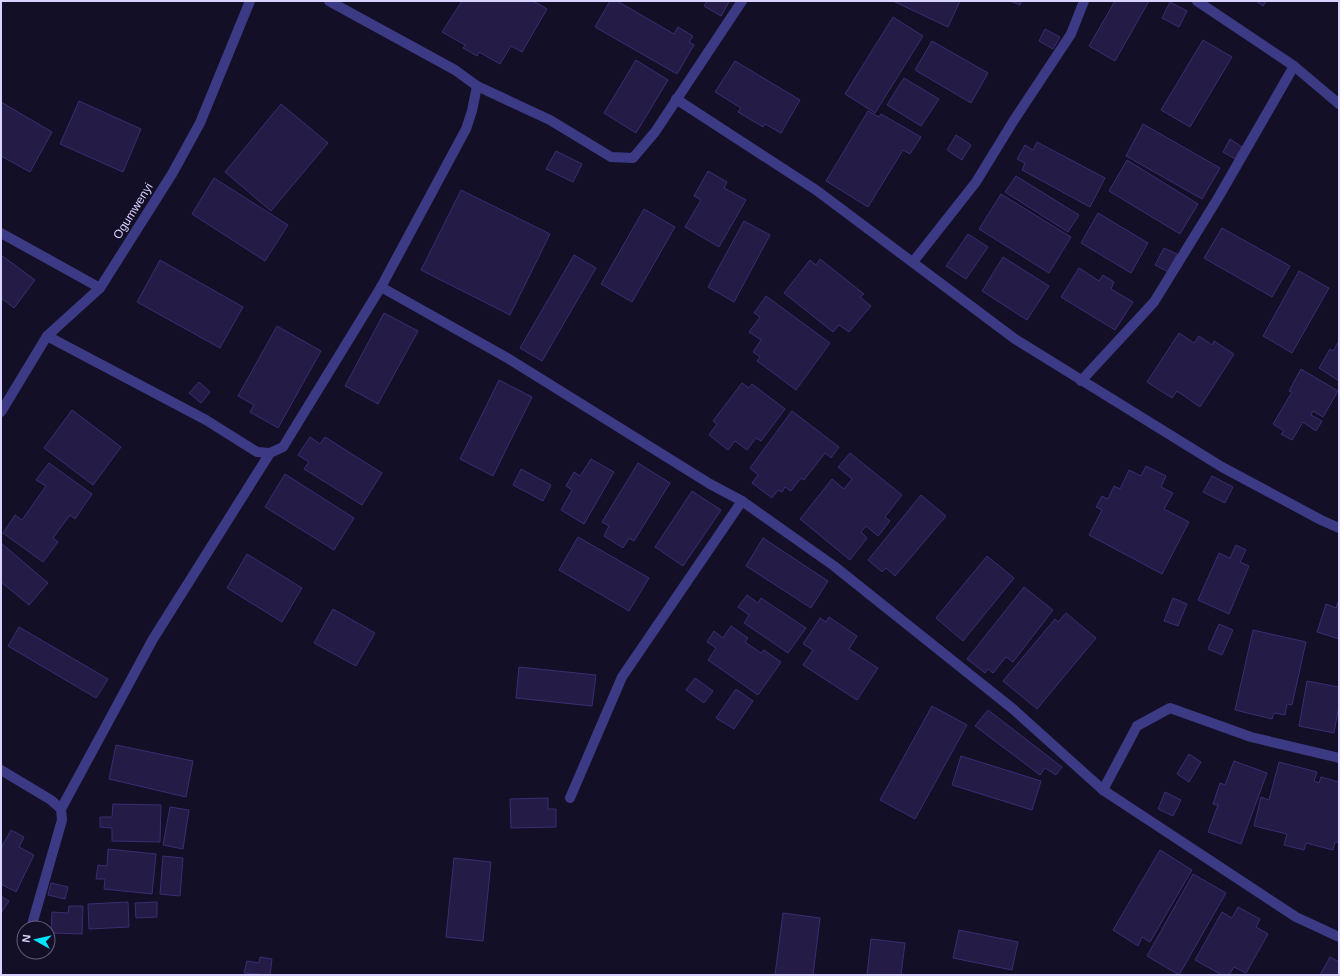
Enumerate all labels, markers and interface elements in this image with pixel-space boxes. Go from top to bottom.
street label: Ogumwenyi [110,180,156,242]
north arrow [16,920,56,960]
text: N [20,934,33,943]

